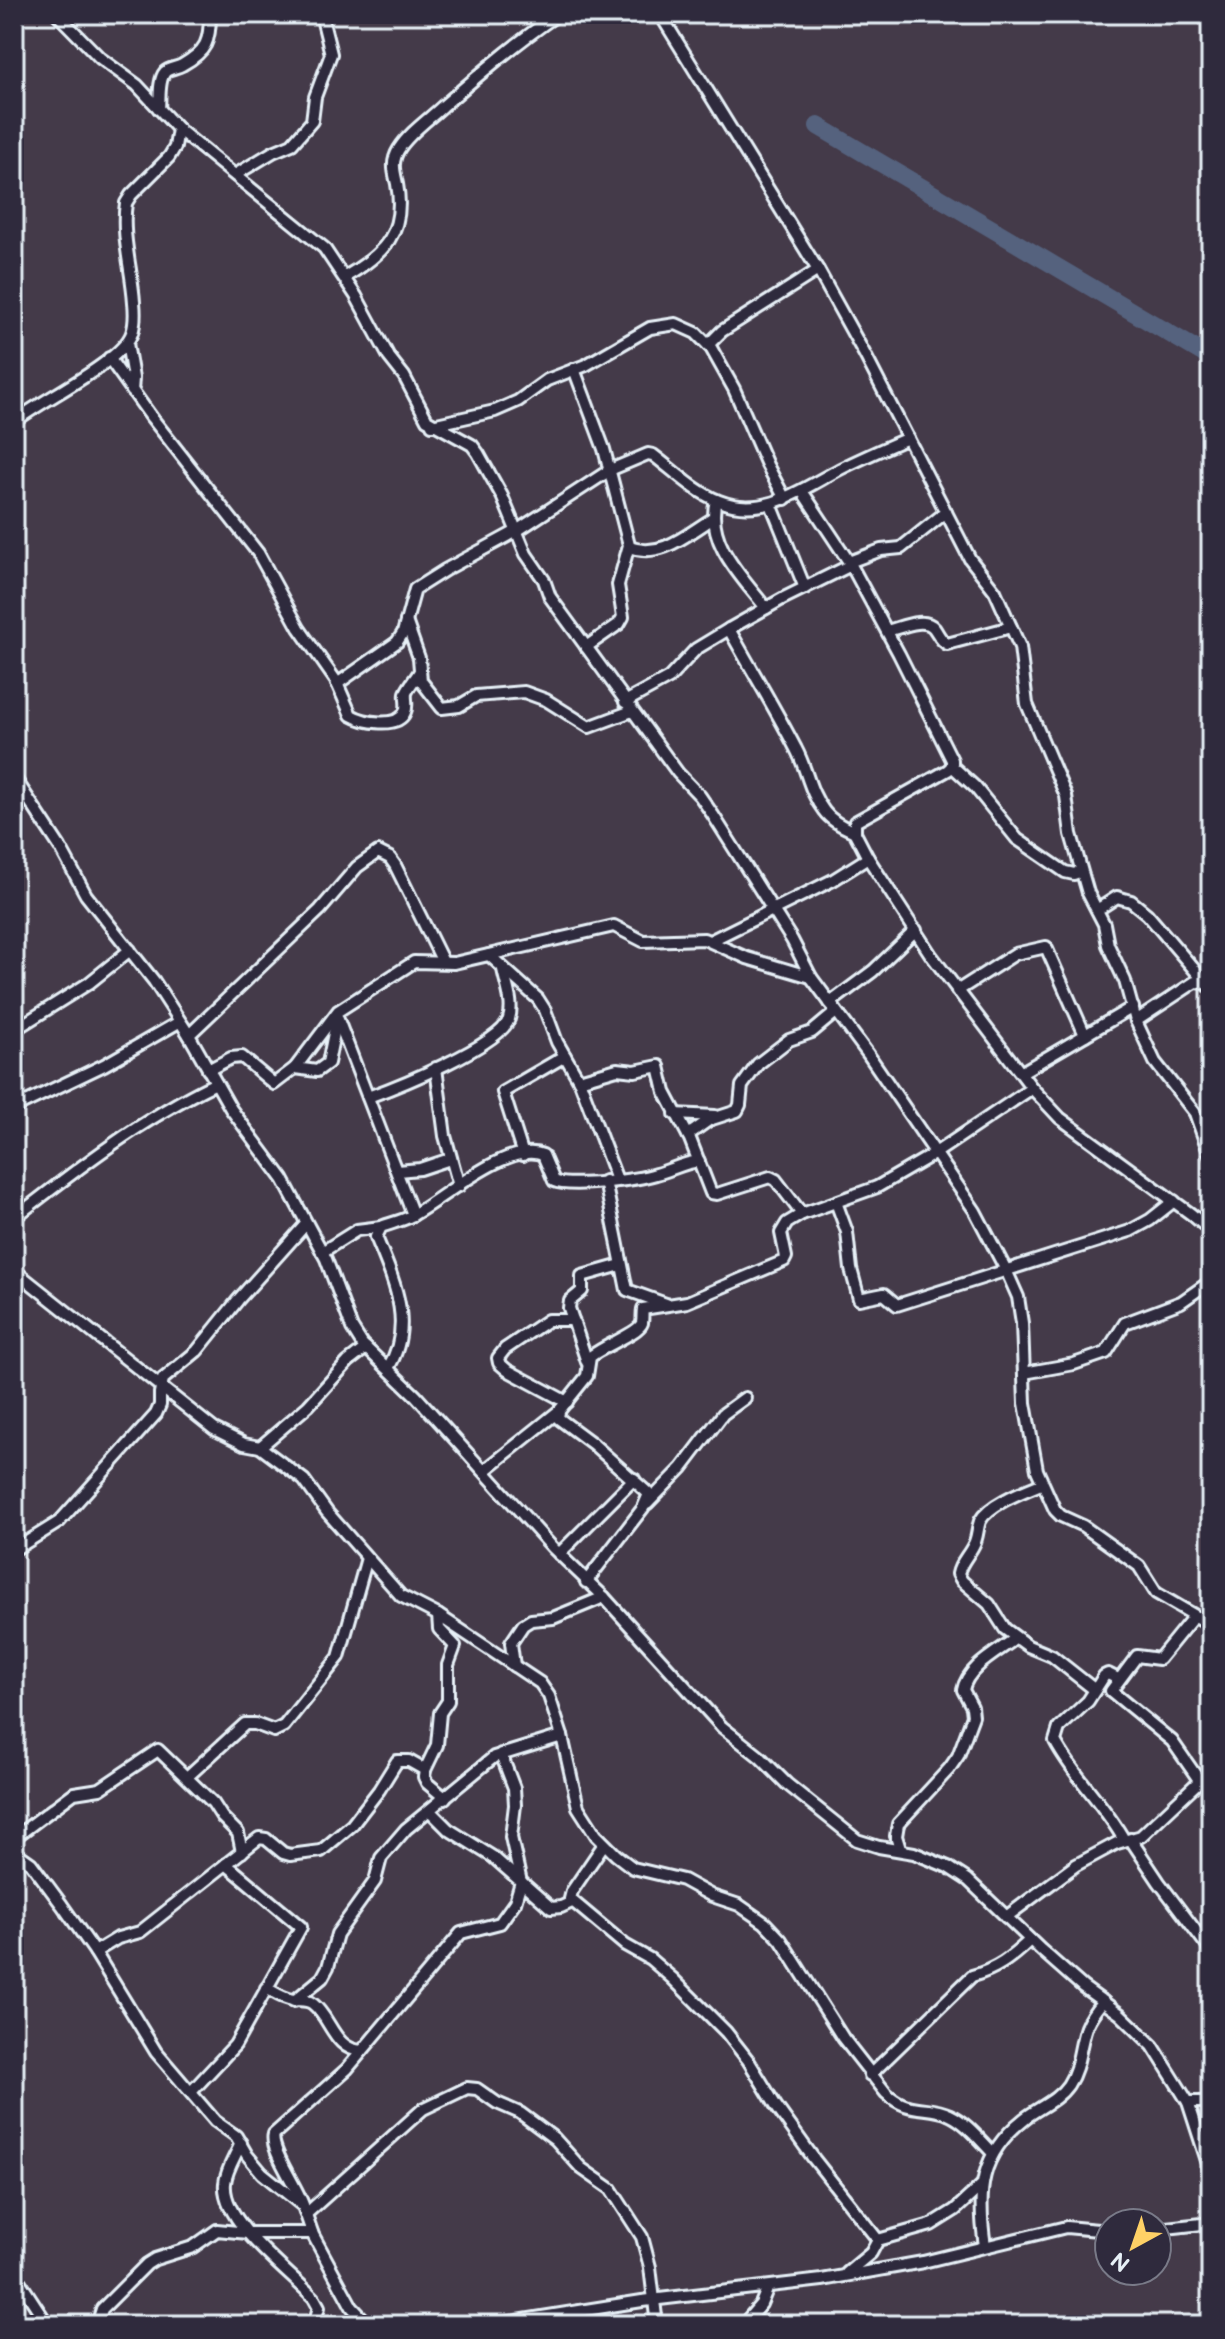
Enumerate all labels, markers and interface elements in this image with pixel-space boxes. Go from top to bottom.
north arrow [1093,2207,1173,2287]
text: N [1106,2246,1136,2277]

